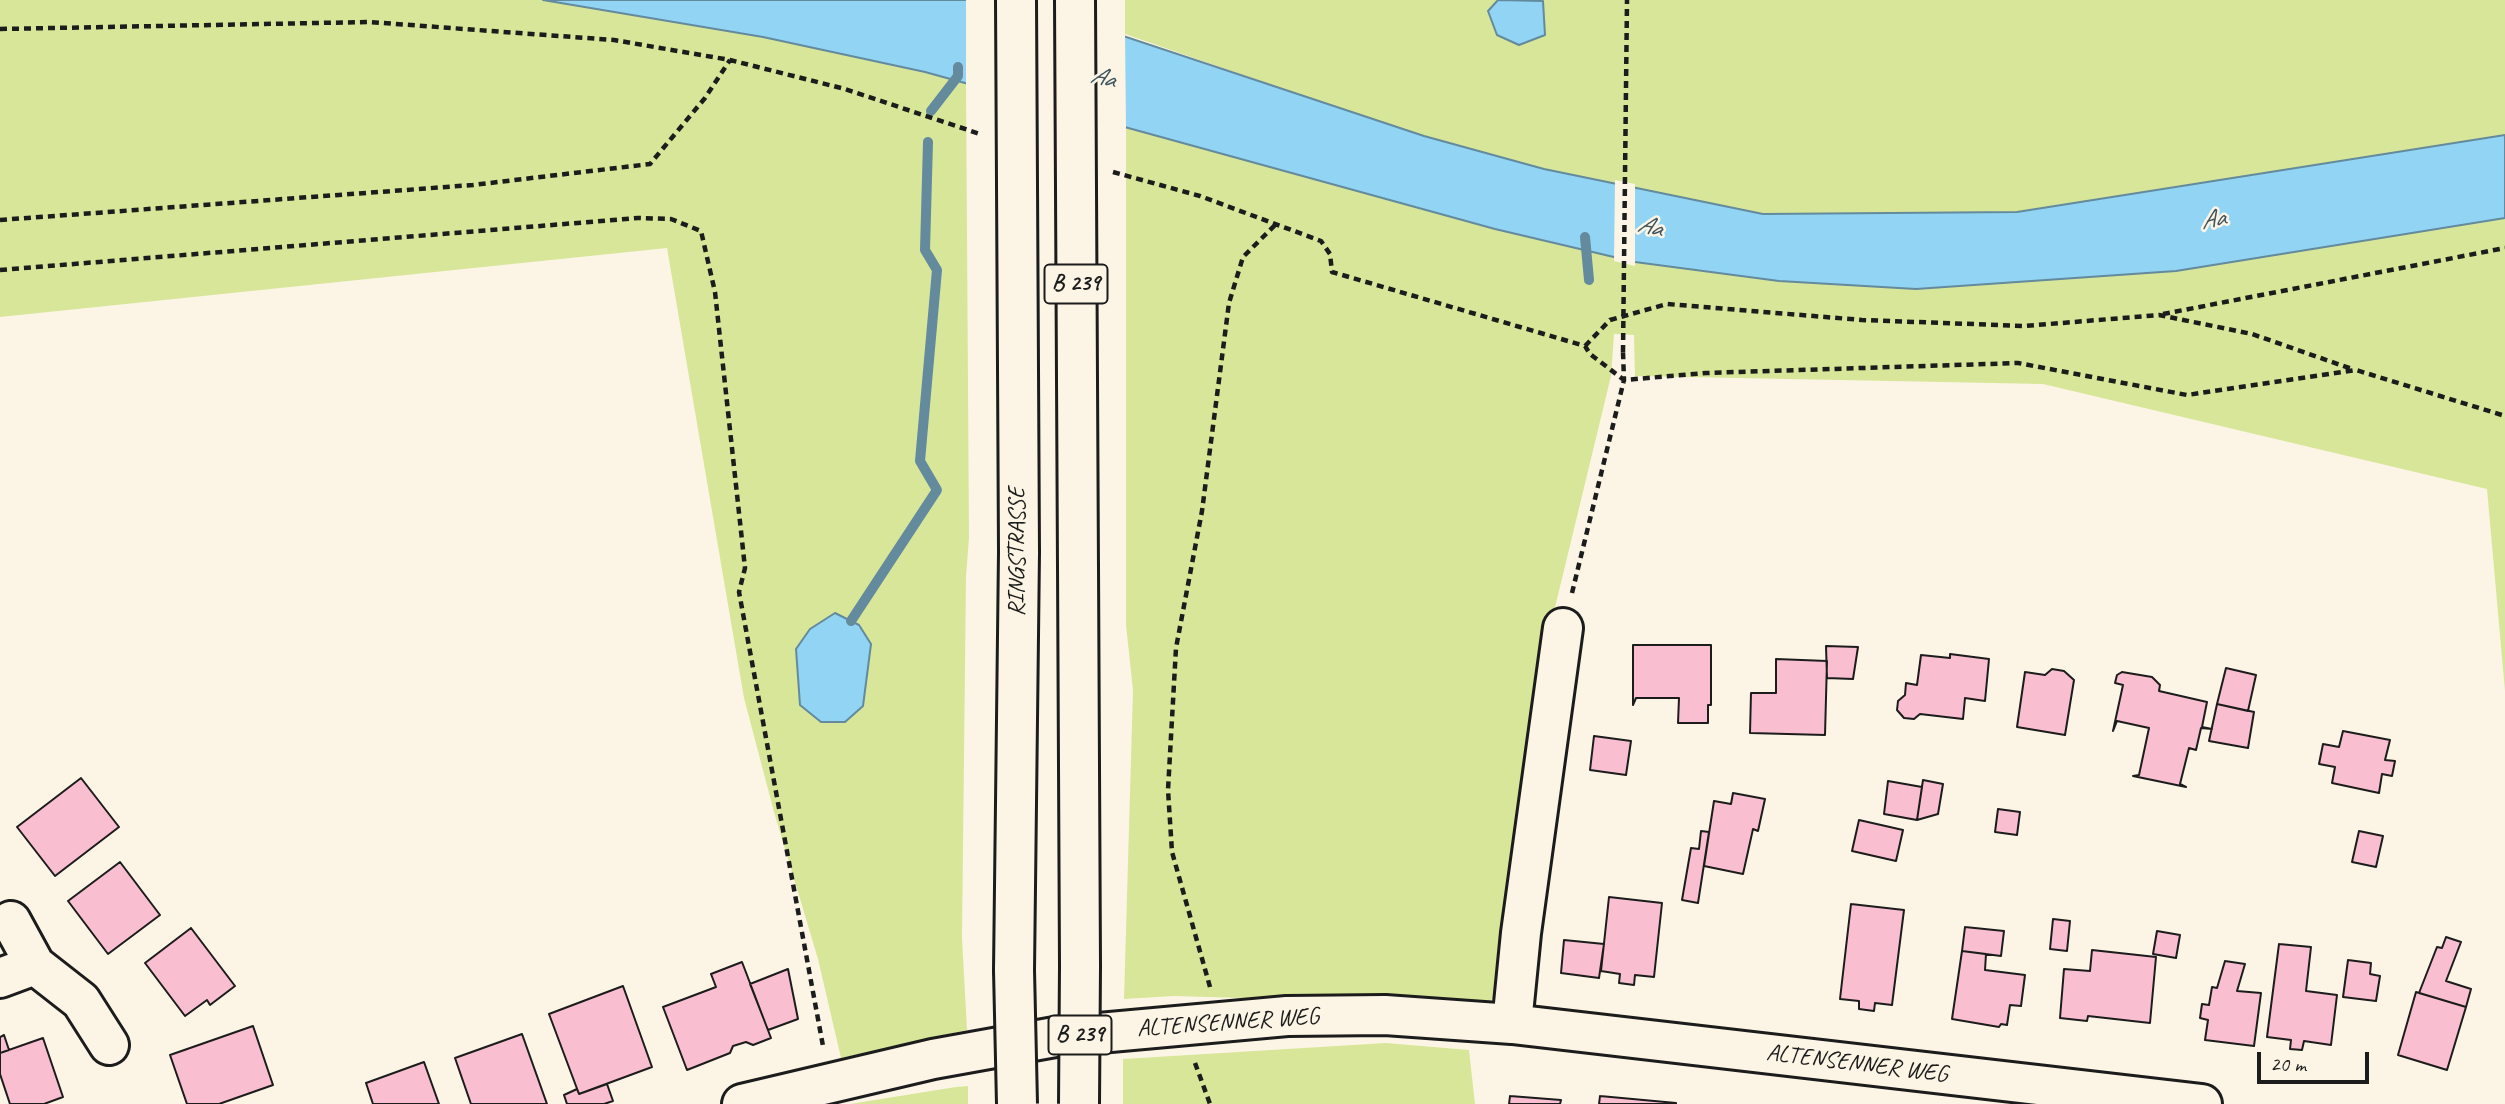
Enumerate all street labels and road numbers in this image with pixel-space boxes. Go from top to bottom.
road number: B 239 [1044,264,1108,304]
street label: RINGSTRASSE [1004,487,1032,617]
street label: ALTENSENNER WEG [1136,1002,1320,1044]
road number: B 239 [1048,1016,1112,1054]
street label: ALTENSENNER WEG [1765,1039,1949,1089]

